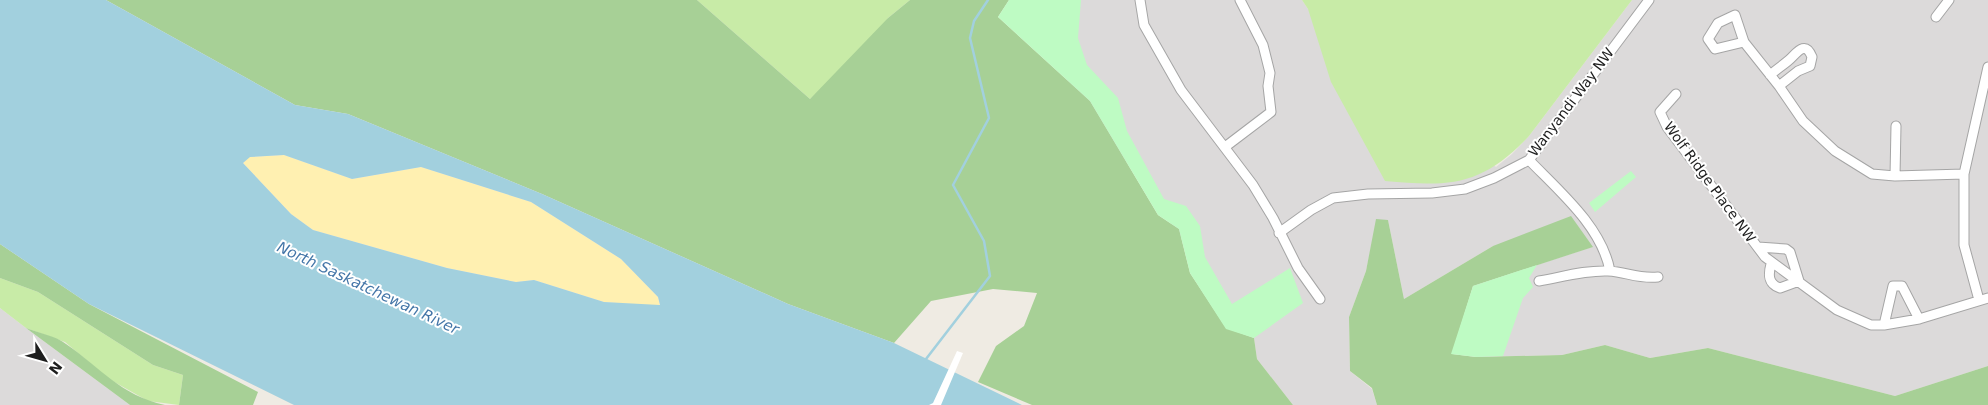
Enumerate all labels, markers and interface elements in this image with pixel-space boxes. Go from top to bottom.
street label: Wanyandi Way NW [1525,44,1617,160]
street label: Wolf Ridge Place NW [1661,119,1759,246]
water label: North Saskatchewan River [274,238,463,338]
north arrow [20,335,70,385]
text: N [45,358,65,377]

